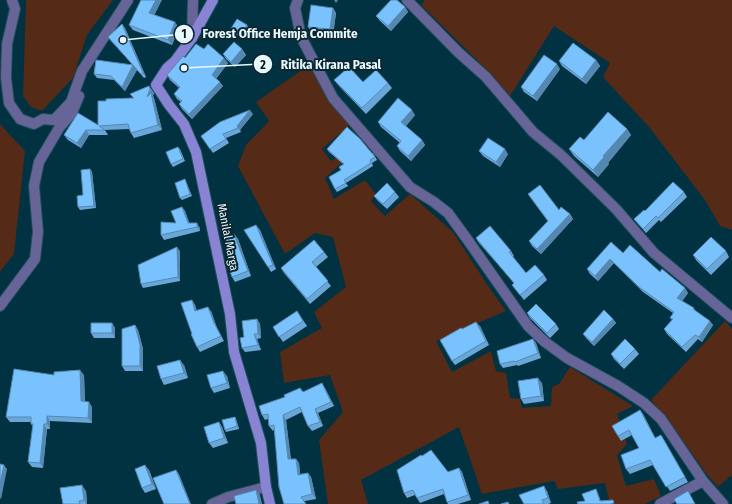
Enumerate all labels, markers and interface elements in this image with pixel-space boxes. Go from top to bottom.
callout: Forest Office Hemja Commite [174,21,365,46]
text: Forest Office Hemja Commite [203,26,358,41]
text: 1 [181,27,187,41]
callout: Ritika Kirana Pasal [253,52,389,77]
text: Ritika Kirana Pasal [281,57,382,72]
text: 2 [259,58,266,72]
street label: Manilal Marga [215,202,241,272]

